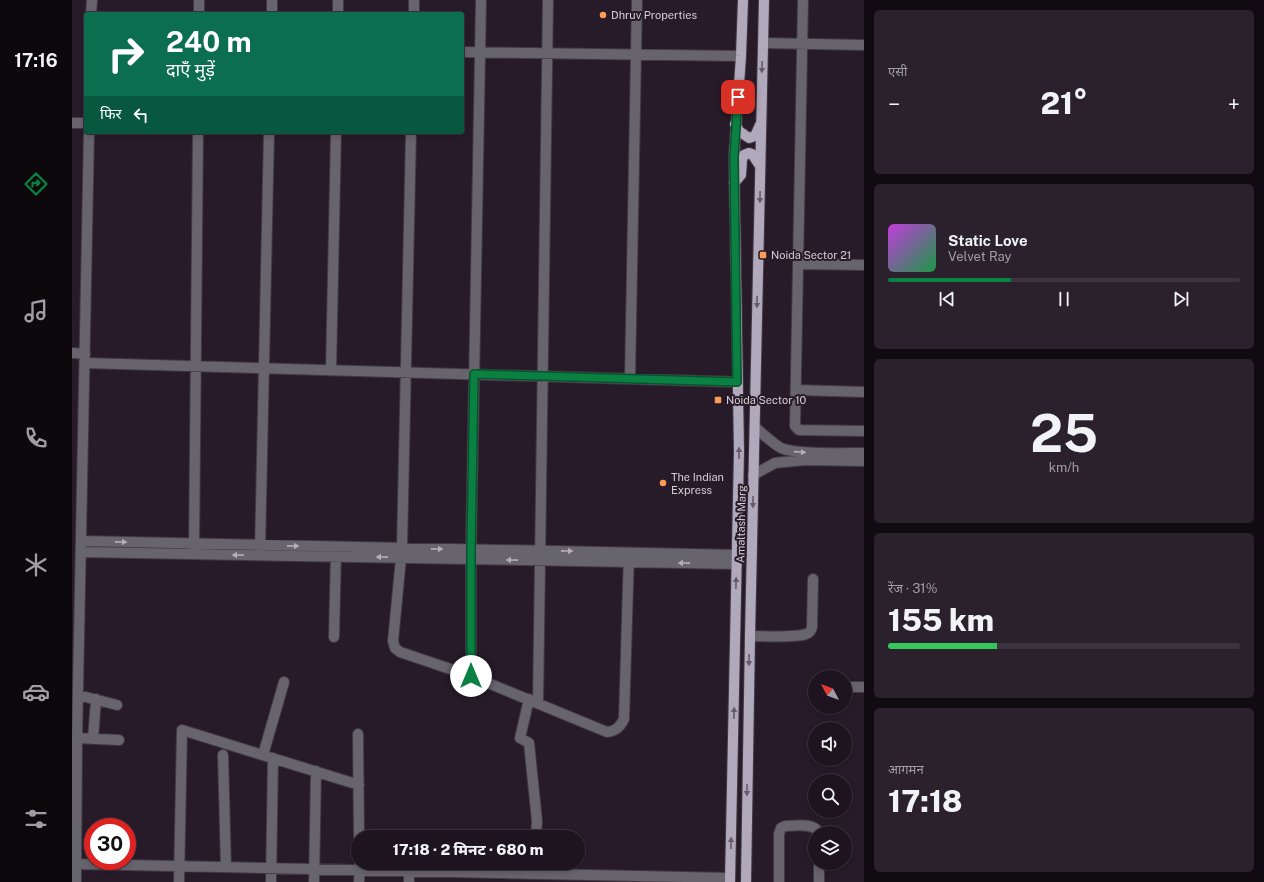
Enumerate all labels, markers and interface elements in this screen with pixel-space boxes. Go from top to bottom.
place label: Dhruv Properties [611,9,697,21]
marker: Dhruv Properties [598,10,608,20]
text: 240 m [166,25,252,58]
icon: right [100,28,152,80]
text: 17:16 [14,50,58,71]
text: दाएँ मुड़ें [166,59,215,80]
one-way arrow [759,61,765,74]
text: एसी [888,64,907,79]
pin [721,80,755,114]
text: 21° [1040,85,1088,121]
icon: arrive [727,86,749,108]
text: − [888,91,900,117]
text: + [1228,91,1240,117]
icon: left [130,104,152,126]
text: फिर [100,105,122,122]
icon: directions [22,170,50,198]
one-way arrow [756,191,763,203]
text: Static Love [948,232,1028,249]
place label: Noida Sector 21 [771,249,851,261]
text: Velvet Ray [948,249,1012,264]
marker: Noida Sector 21 [758,250,768,260]
icon: previous [936,288,958,310]
icon: pause [1053,288,1075,310]
icon: next [1170,288,1192,310]
one-way arrow [754,296,760,309]
icon: music [22,297,50,325]
place label: Noida Sector 10 [726,394,807,406]
marker: Noida Sector 10 [713,395,723,405]
text: 25 [1030,403,1098,464]
icon: phone [22,424,50,452]
one-way arrow [736,446,742,459]
one-way arrow [794,448,806,455]
text: km/h [1049,460,1079,475]
place label: The Indian Express [671,471,724,496]
marker: The Indian Express [658,478,668,488]
street label: Amaltash Marg [734,485,748,563]
one-way arrow [750,496,756,509]
one-way arrow [115,539,128,545]
one-way arrow [287,542,299,549]
one-way arrow [431,545,443,552]
one-way arrow [561,548,573,555]
icon: climate [22,551,50,579]
one-way arrow [231,552,244,558]
one-way arrow [376,554,388,561]
one-way arrow [505,557,518,563]
one-way arrow [677,560,690,566]
one-way arrow [733,577,740,589]
text: रेंज · 31% [888,581,937,596]
text: 155 km [888,602,994,638]
one-way arrow [746,654,752,667]
position arrow [450,655,492,697]
north arrow [808,670,852,714]
map controls [808,670,852,870]
icon: car [22,678,50,706]
one-way arrow [730,707,737,719]
button: sound [808,722,852,766]
text: आगमन [888,762,924,777]
button: search [808,774,852,818]
text: 17:18 [888,783,963,819]
one-way arrow [744,784,750,797]
icon: filters [22,805,50,833]
speed limit sign: 30 [84,818,136,870]
button: layers [808,826,852,870]
one-way arrow [728,836,734,849]
text: 17:18 · 2 मिनट · 680 m [393,841,544,858]

